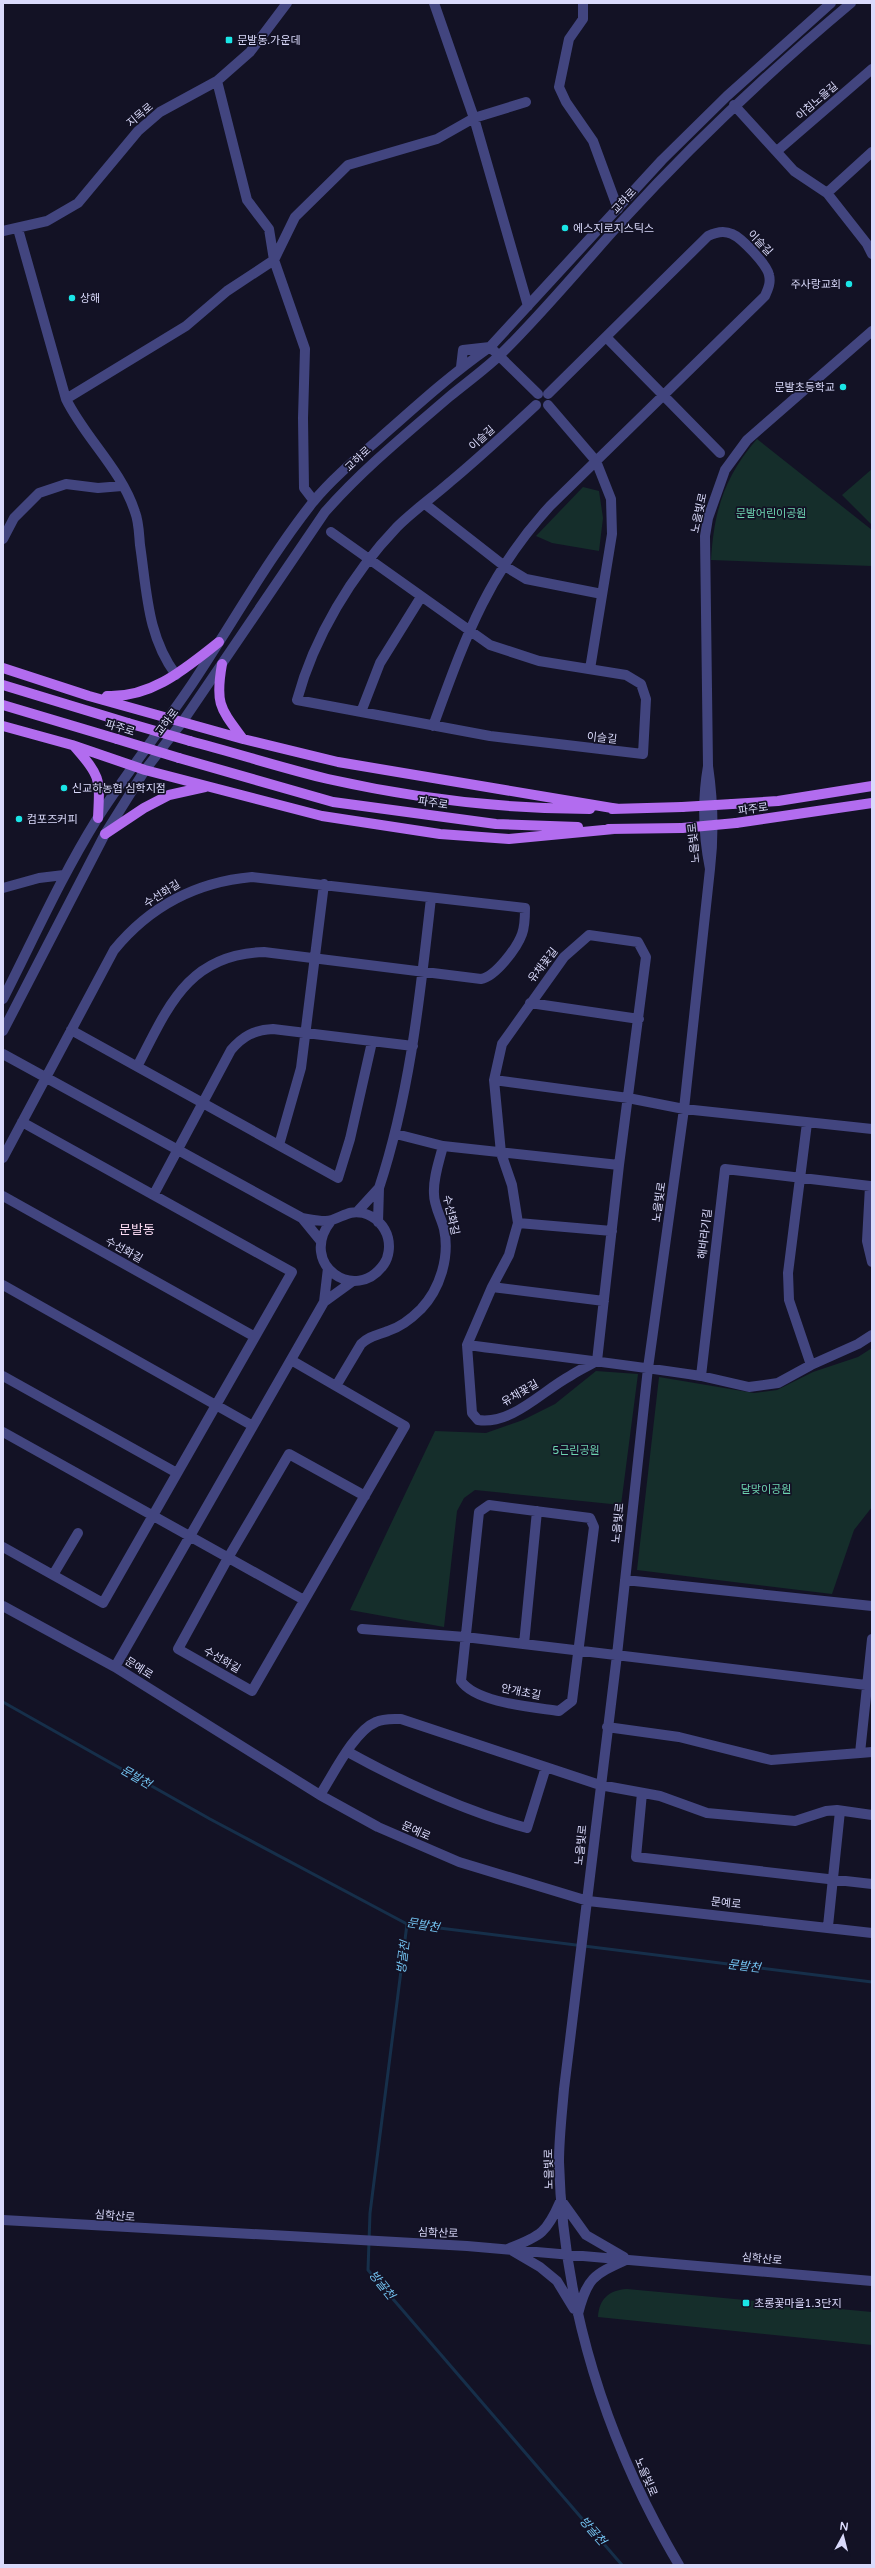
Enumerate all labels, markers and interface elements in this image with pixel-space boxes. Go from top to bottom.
place label: 문발동.가운데 [237,34,301,47]
marker: 문발동.가운데 [224,35,234,45]
street label: 아침노을길 [794,79,840,123]
street label: 지목로 [124,100,156,130]
street label: 교하로 [609,185,639,217]
place label: 에스지로지스틱스 [573,222,654,235]
marker: 에스지로지스틱스 [560,223,570,233]
street label: 이슬길 [745,228,775,258]
place label: 주사랑교회 [790,278,841,291]
marker: 주사랑교회 [844,279,854,289]
place label: 상해 [80,292,100,305]
marker: 상해 [67,293,77,303]
place label: 문발초등학교 [774,381,835,394]
marker: 문발초등학교 [838,382,848,392]
street label: 이슬길 [466,423,498,453]
street label: 교하로 [342,444,374,474]
street label: 노을빛로 [688,492,710,534]
park label: 문발어린이공원 [736,507,806,520]
street label: 교하로 [153,706,181,738]
street label: 파주로 [104,717,136,739]
street label: 이슬길 [586,730,618,746]
place label: 신교하농협 심학지점 [72,782,166,795]
marker: 신교하농협 심학지점 [59,783,69,793]
street label: 파주로 [417,794,449,812]
street label: 파주로 [737,800,769,818]
place label: 컴포즈커피 [27,813,78,826]
marker: 컴포즈커피 [14,814,24,824]
street label: 노을빛로 [685,822,703,864]
street label: 수선화길 [141,878,183,910]
street label: 유채꽃길 [525,945,561,985]
street label: 노을빛로 [650,1181,668,1223]
street label: 수선화길 [440,1194,462,1236]
street label: 해바라기길 [695,1208,715,1260]
district label: 문발동 [119,1222,155,1238]
street label: 수선화길 [103,1235,145,1265]
street label: 유채꽃길 [499,1377,541,1409]
park label: 5근린공원 [552,1444,600,1457]
park label: 달맞이공원 [741,1483,791,1496]
street label: 노을빛로 [609,1502,627,1544]
street label: 수선화길 [201,1644,243,1676]
street label: 문예로 [123,1654,155,1682]
street label: 안개초길 [500,1682,542,1702]
water label: 문발천 [118,1763,156,1792]
street label: 문예로 [399,1819,433,1843]
street label: 노을빛로 [572,1824,590,1866]
street label: 문예로 [710,1895,742,1911]
water label: 문발천 [405,1915,442,1935]
water label: 방골천 [394,1938,412,1974]
water label: 문발천 [727,1957,763,1975]
street label: 노을빛로 [542,2149,556,2189]
street label: 심학산로 [94,2208,136,2224]
street label: 심학산로 [418,2226,458,2240]
street label: 심학산로 [741,2251,783,2267]
water label: 방골천 [366,2268,399,2304]
place label: 초롱꽃마을1.3단지 [754,2297,842,2310]
marker: 초롱꽃마을1.3단지 [741,2298,751,2308]
street label: 노을빛로 [632,2456,660,2498]
water label: 방골천 [577,2514,610,2550]
north arrow [823,2516,863,2556]
text: N [839,2520,849,2534]

